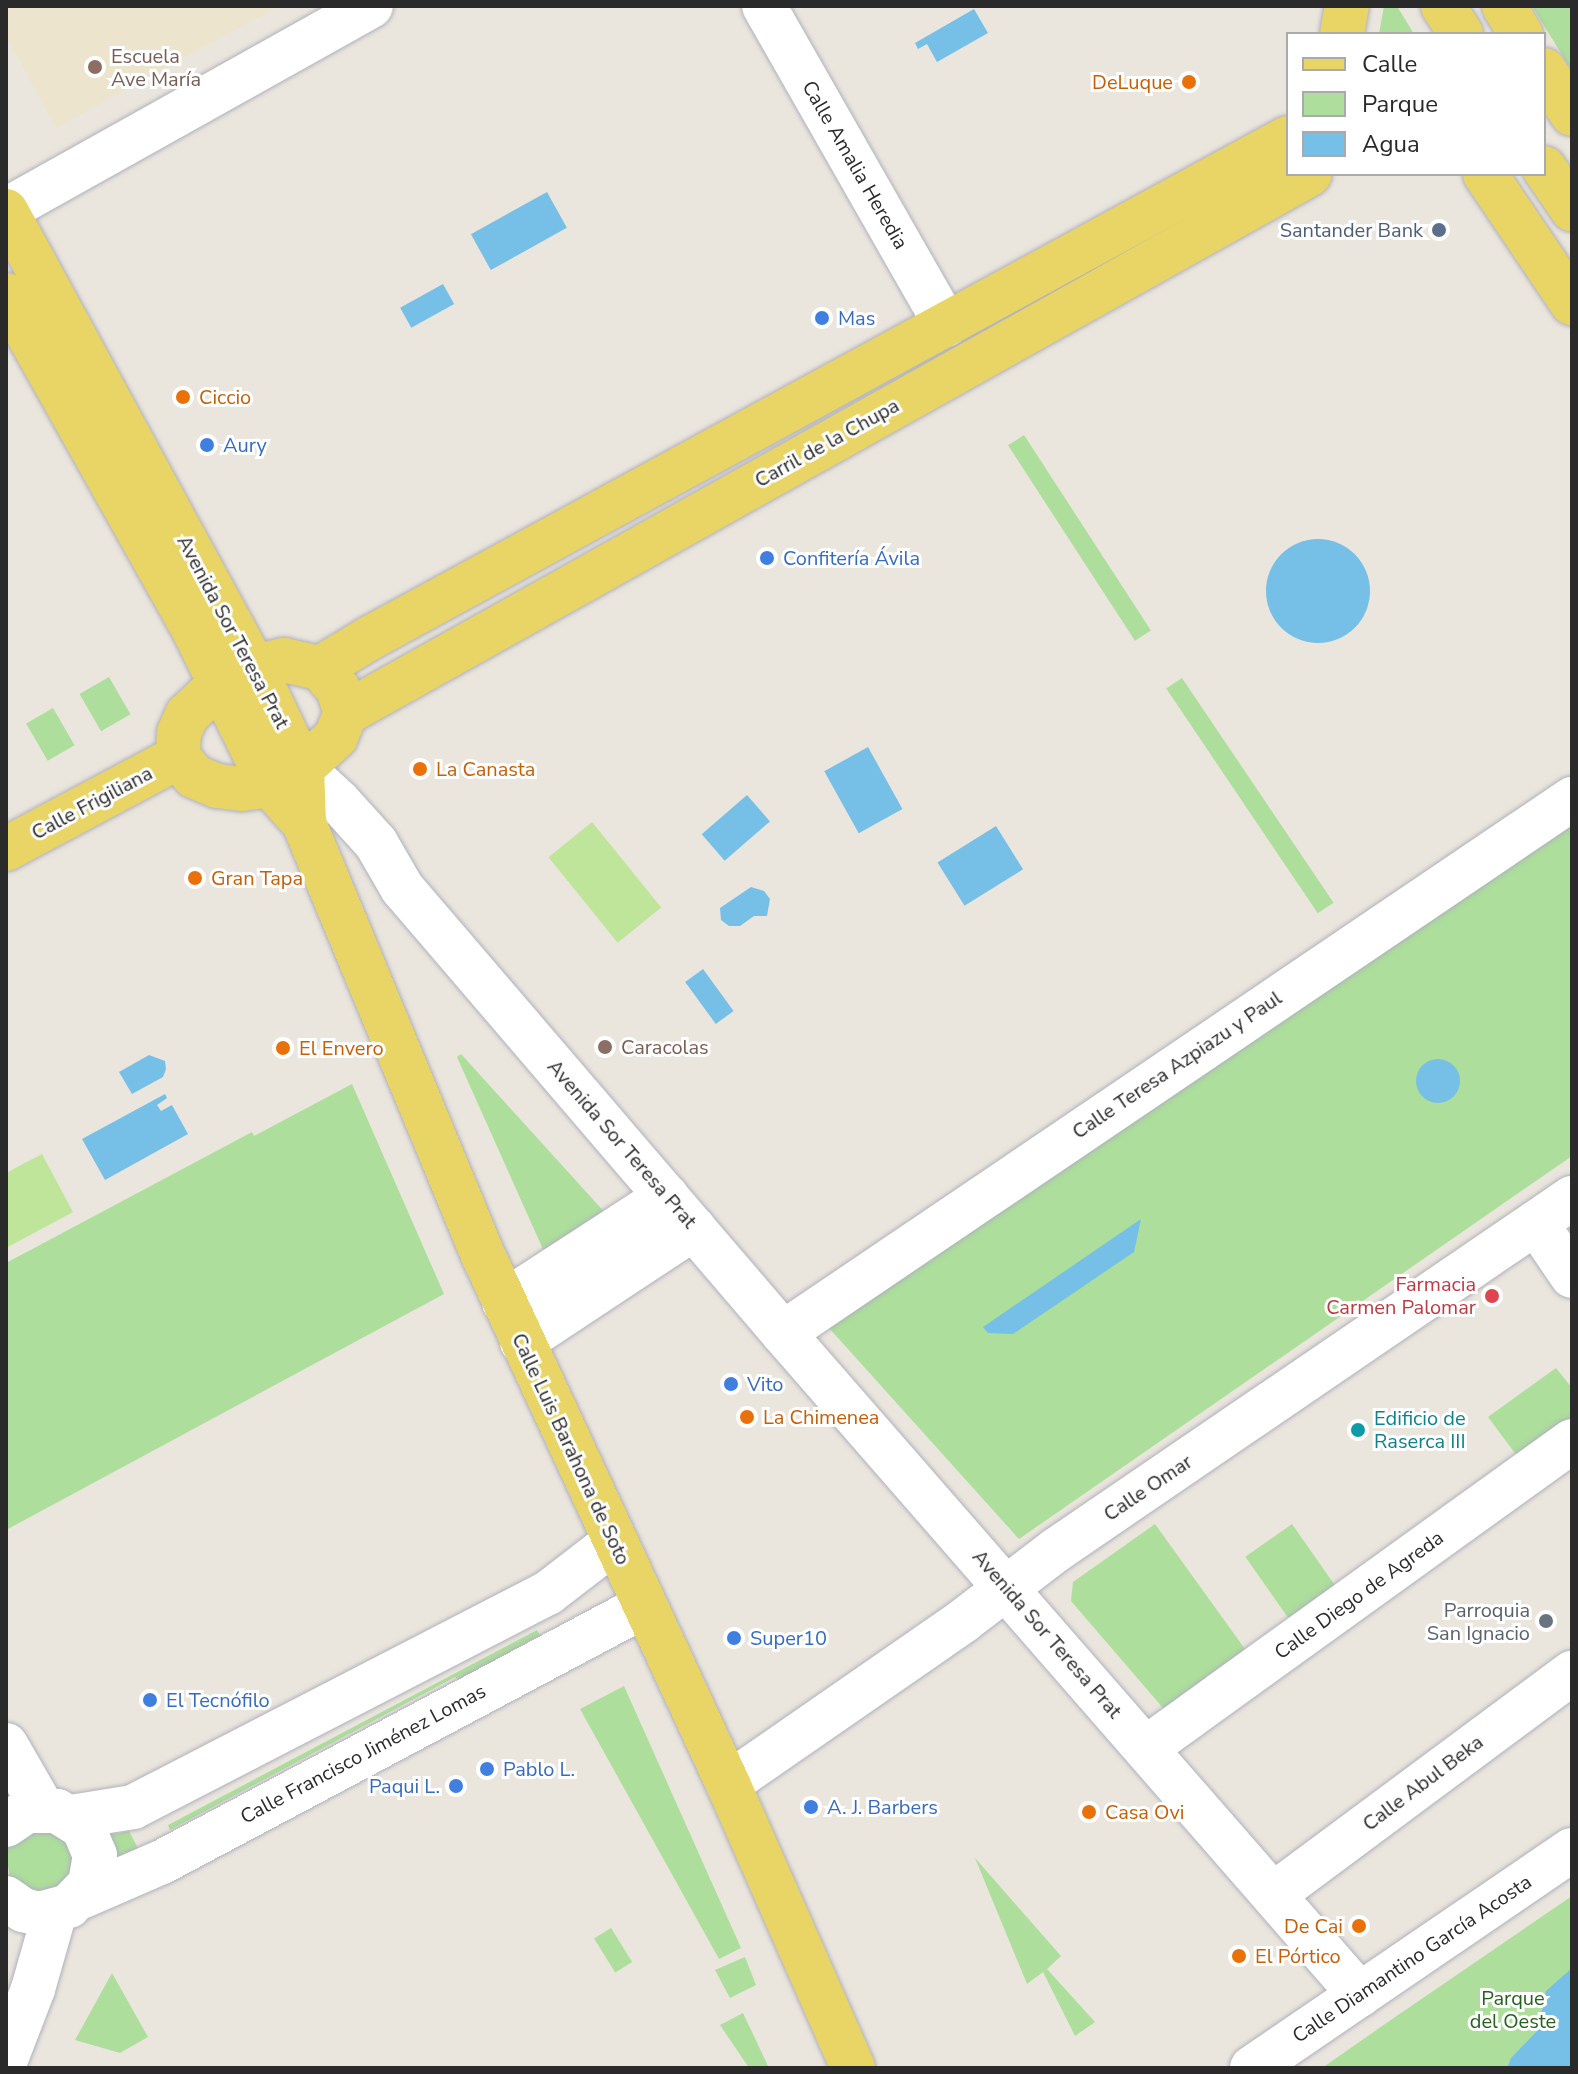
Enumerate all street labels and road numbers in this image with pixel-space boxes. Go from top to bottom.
street label: Calle Amalia Heredia [797,77,913,253]
street label: Carril de la Chupa [751,393,903,493]
street label: Avenida Sor Teresa Prat [172,531,294,733]
street label: Calle Frigiliana [28,761,156,845]
street label: Calle Teresa Azpiazu y Paul [1068,986,1286,1144]
street label: Avenida Sor Teresa Prat [542,1055,702,1233]
street label: Calle Luis Barahona de Soto [507,1329,635,1569]
street label: Calle Omar [1099,1450,1197,1526]
street label: Calle Diego de Agreda [1270,1526,1448,1664]
street label: Avenida Sor Teresa Prat [967,1545,1127,1723]
street label: Calle Francisco Jiménez Lomas [236,1679,490,1829]
street label: Calle Abul Beka [1358,1730,1488,1836]
street label: Calle Diamantino García Acosta [1288,1870,1536,2048]

